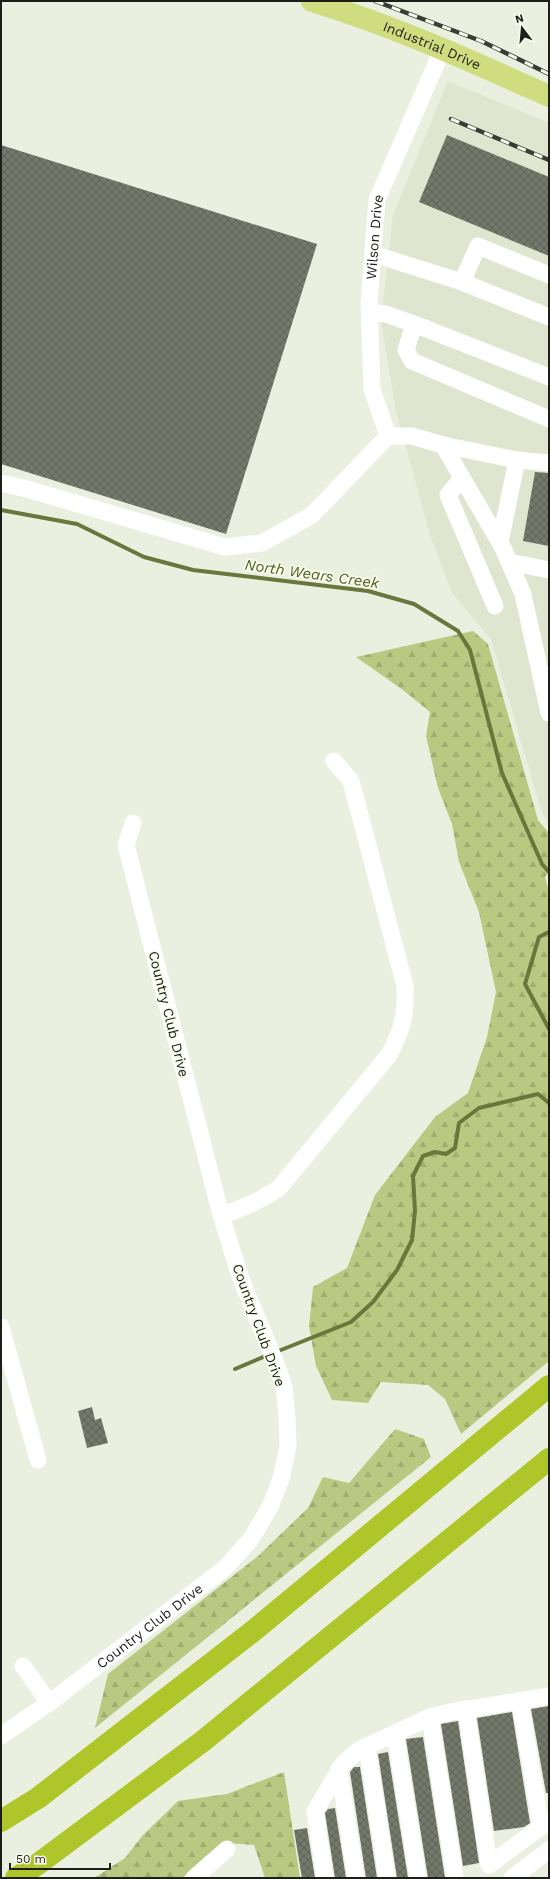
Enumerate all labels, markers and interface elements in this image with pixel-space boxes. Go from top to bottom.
north arrow [502,8,542,48]
text: N [514,11,525,26]
street label: Industrial Drive [381,18,483,73]
street label: Wilson Drive [363,192,387,280]
water label: North Wears Creek [244,556,381,592]
street label: Country Club Drive [146,949,192,1079]
street label: Country Club Drive [229,1261,289,1389]
street label: Country Club Drive [93,1580,206,1672]
scale bar [10,1845,110,1871]
text: 50 m [16,1852,46,1866]

